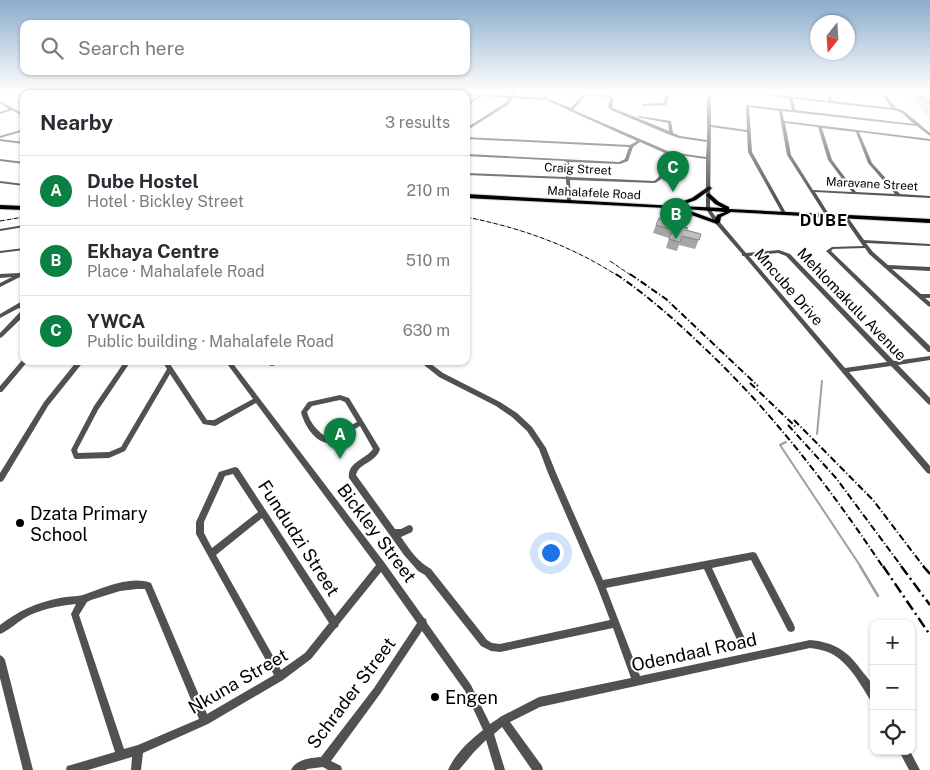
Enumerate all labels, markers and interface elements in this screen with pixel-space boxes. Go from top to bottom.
north arrow [810,15,855,60]
search box [20,20,470,75]
icon: search [38,34,66,62]
text: Search here [78,37,185,59]
text: Nearby [40,110,113,135]
text: 3 results [385,113,450,132]
pin: C [657,151,689,192]
street label: Craig Street [544,160,613,178]
text: Dube Hostel [87,170,199,192]
street label: Maravane Street [826,175,919,193]
text: A [50,181,62,200]
text: 210 m [406,181,450,200]
street label: Mahalafele Road [547,184,641,202]
text: Hotel · Bickley Street [87,192,244,211]
pin: B [660,198,692,239]
district label: DUBE [800,211,848,230]
text: Ekhaya Centre [87,240,219,262]
street label: Mehlomakulu Avenue [794,244,910,364]
street label: Mncube Drive [751,245,827,329]
text: B [51,251,61,270]
text: 510 m [406,251,450,270]
text: Place · Mahalafele Road [87,262,265,281]
text: YWCA [87,310,145,332]
text: C [50,321,62,340]
text: 630 m [403,321,450,340]
text: Public building · Mahalafele Road [87,332,334,351]
pin: A [324,418,356,459]
street label: Fundudzi Street [254,476,344,600]
street label: Bickley Street [333,480,421,586]
place label: Dzata Primary School [30,503,148,545]
marker: Dzata Primary School [14,517,26,529]
your location [538,540,564,566]
map controls [870,620,915,755]
button: + [870,620,915,665]
street label: Odendaal Road [629,628,759,676]
street label: Schrader Street [302,633,400,753]
street label: Nkuna Street [185,644,291,718]
button: − [870,665,915,710]
place label: Engen [445,687,498,708]
marker: Engen [429,691,441,703]
button: locate [870,710,915,755]

